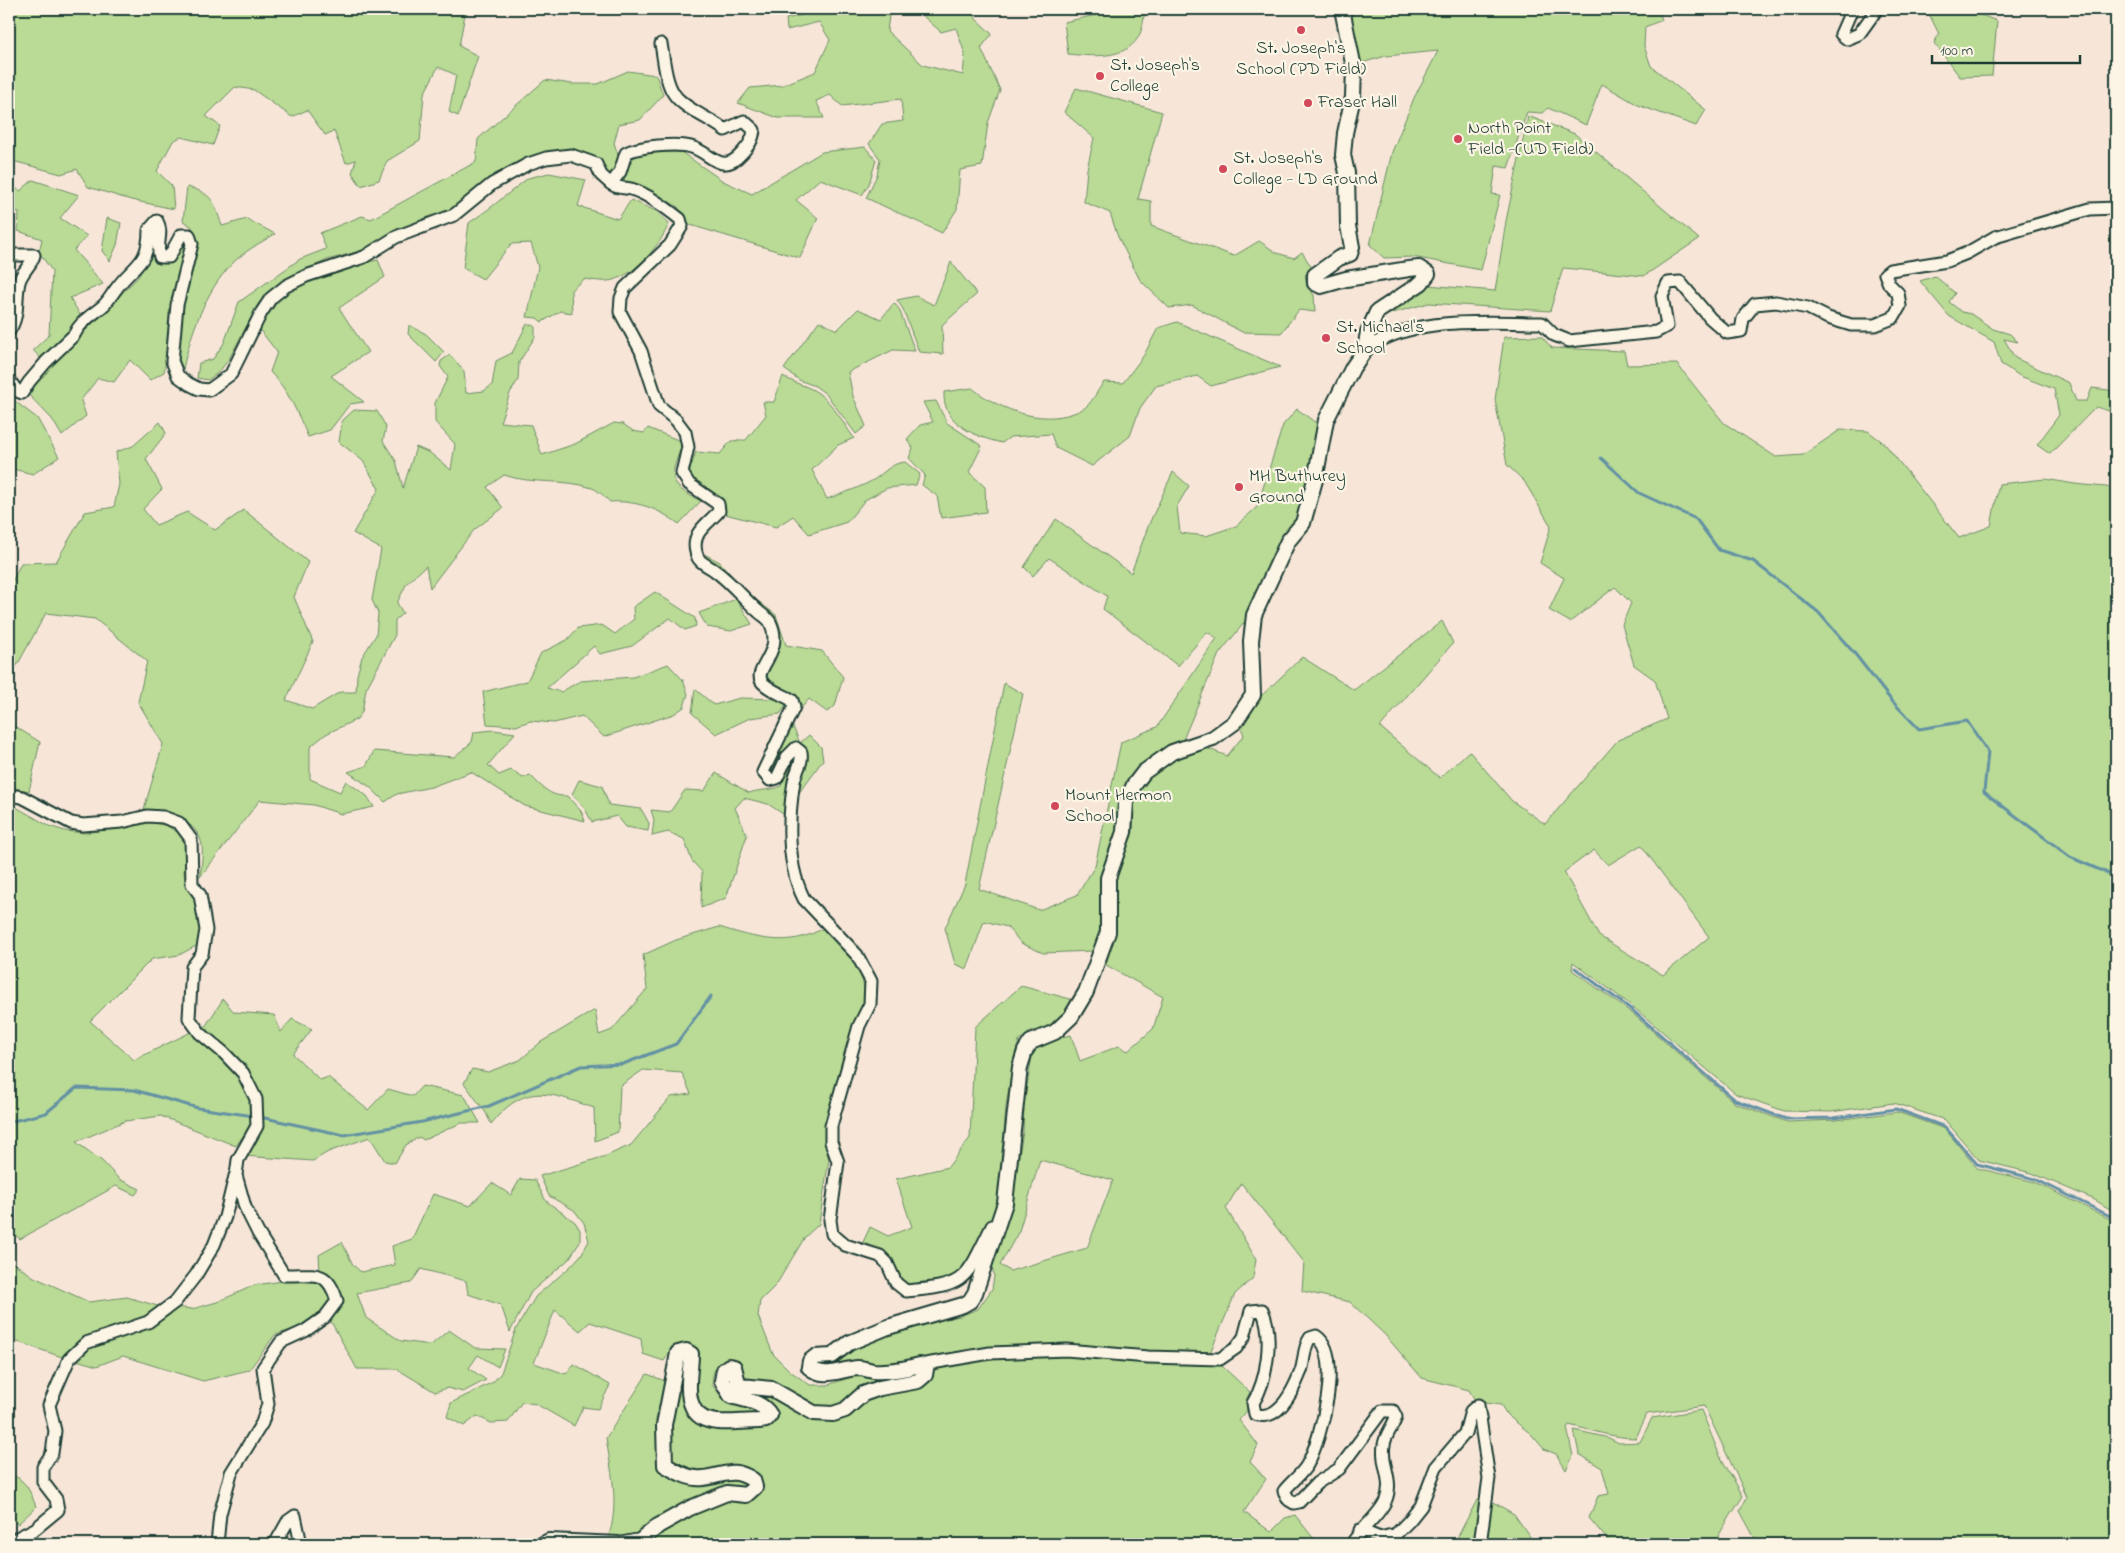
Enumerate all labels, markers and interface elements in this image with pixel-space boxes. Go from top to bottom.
marker: St. Joseph's School (PD Field) [1295,24,1307,36]
scale bar [1932,32,2080,64]
place label: St. Joseph's School (PD Field) [1236,36,1366,83]
text: 100 m [1940,40,1973,62]
place label: St. Joseph's College [1110,53,1200,101]
marker: St. Joseph's College [1094,70,1106,82]
place label: Fraser Hall [1317,90,1397,116]
marker: Fraser Hall [1302,97,1314,109]
place label: North Point Field -(UD Field) [1467,116,1593,163]
marker: North Point Field -(UD Field) [1452,133,1464,145]
place label: St. Joseph's College - LD Ground [1233,146,1378,194]
marker: St. Joseph's College - LD Ground [1217,163,1229,175]
place label: St. Michael's School [1336,315,1424,362]
marker: St. Michael's School [1320,332,1332,344]
place label: MH Buthurey Ground [1249,464,1346,511]
marker: MH Buthurey Ground [1233,481,1245,493]
place label: Mount Hermon School [1065,783,1171,830]
marker: Mount Hermon School [1049,800,1061,812]

